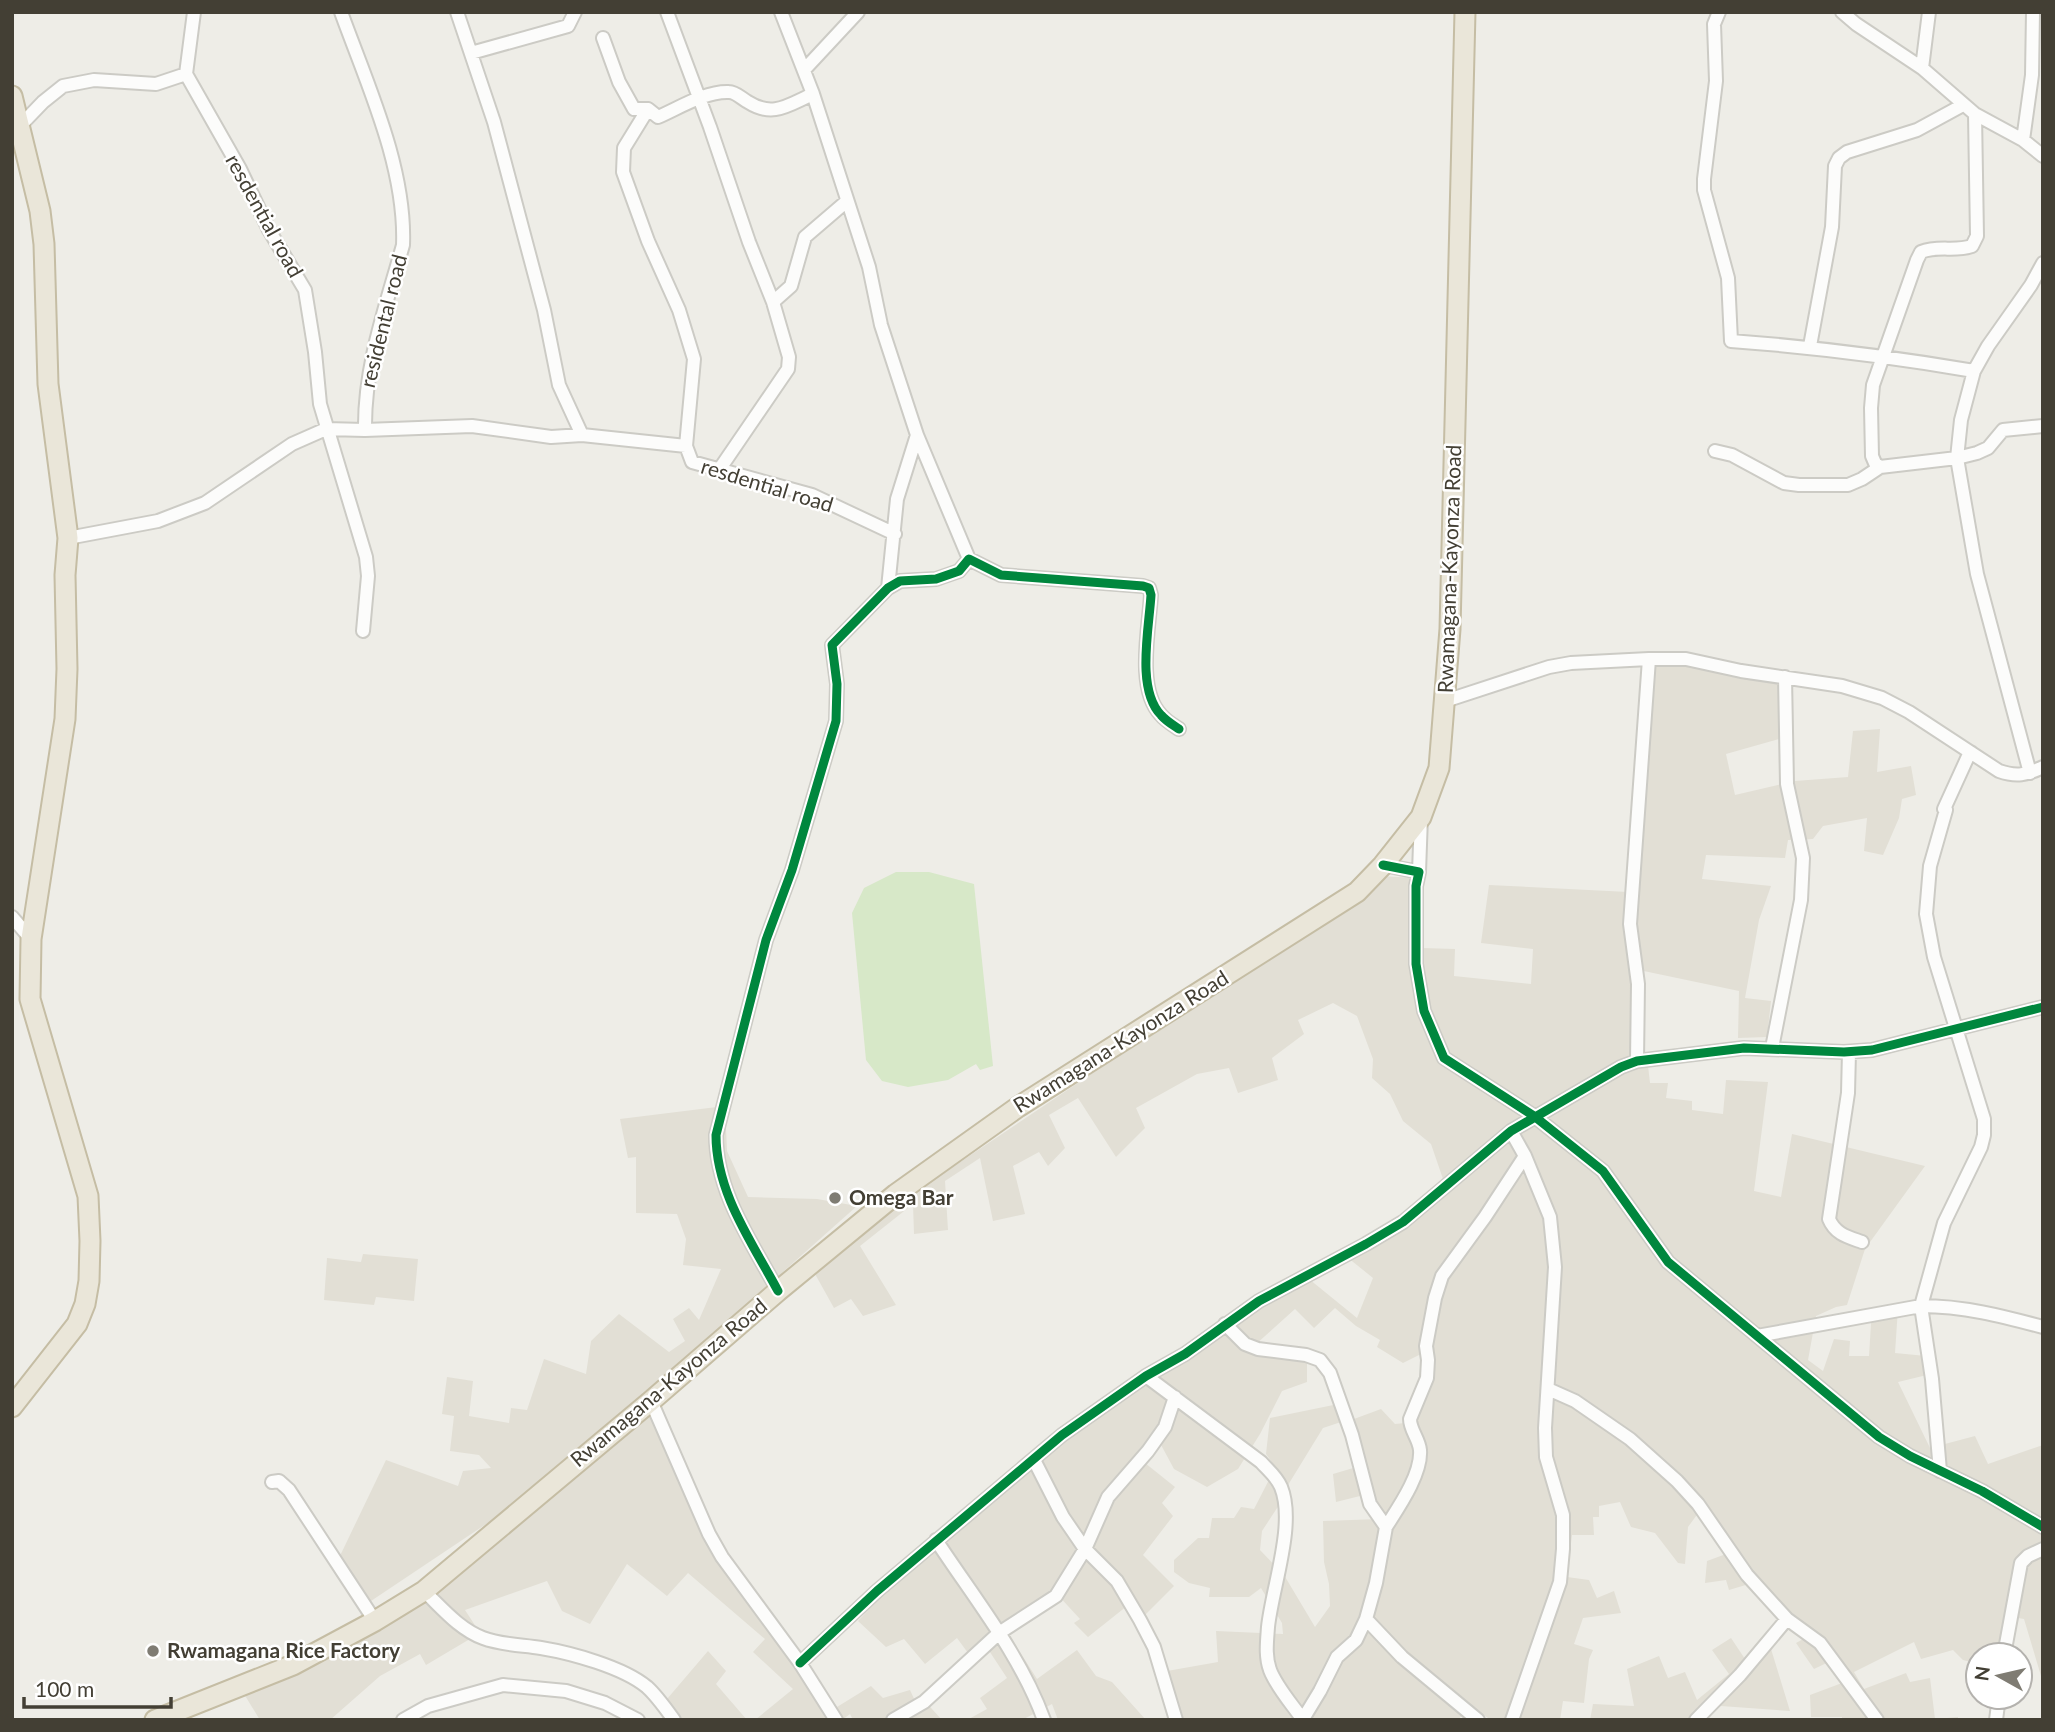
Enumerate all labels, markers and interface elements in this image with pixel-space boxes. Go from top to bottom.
street label: resdential road [221,149,309,281]
street label: residental road [354,251,411,390]
street label: Rwamagana-Kayonza Road [1432,444,1465,694]
street label: resdential road [698,453,837,517]
street label: Rwamagana-Kayonza Road [1008,964,1232,1117]
place label: Omega Bar [849,1184,954,1209]
marker: Omega Bar [827,1190,843,1206]
street label: Rwamagana-Kayonza Road [565,1292,771,1471]
place label: Rwamagana Rice Factory [167,1637,401,1662]
north arrow [1964,1641,2034,1711]
marker: Rwamagana Rice Factory [145,1643,161,1659]
text: N [1969,1665,1994,1682]
scale bar [24,1666,172,1710]
text: 100 m [35,1676,94,1701]

